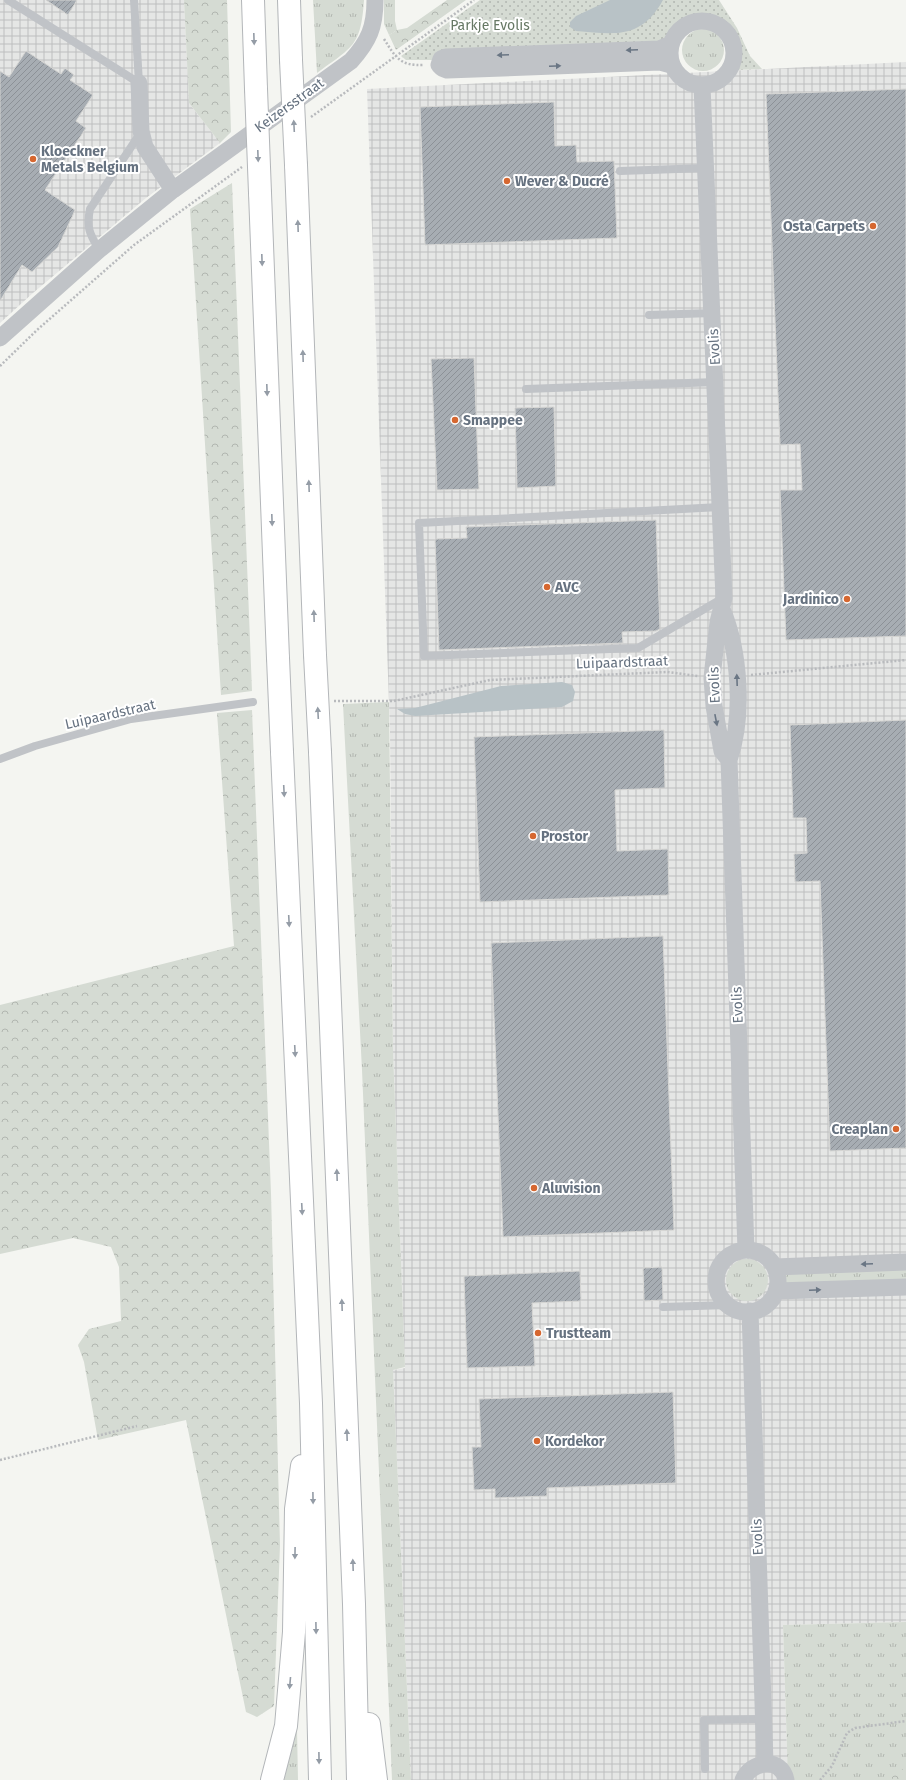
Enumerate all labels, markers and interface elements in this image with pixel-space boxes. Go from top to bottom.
park label: Parkje Evolis [450,17,530,34]
one-way arrow [251,33,258,45]
one-way arrow [626,46,638,53]
one-way arrow [497,51,509,58]
one-way arrow [549,62,561,69]
street label: Keizersstraat [251,74,328,136]
one-way arrow [291,119,297,132]
place label: Kloeckner Metals Belgium [41,143,139,176]
one-way arrow [255,150,262,162]
marker: Kloeckner Metals Belgium [28,154,38,164]
place label: Wever & Ducré [515,173,609,190]
marker: Wever & Ducré [502,176,512,186]
place label: Osta Carpets [783,218,865,235]
one-way arrow [295,219,301,232]
marker: Osta Carpets [868,221,878,231]
one-way arrow [259,254,266,266]
street label: Evolis [705,328,724,366]
one-way arrow [300,350,307,362]
one-way arrow [264,384,271,396]
place label: Smappee [463,412,523,429]
marker: Smappee [450,415,460,425]
one-way arrow [306,479,312,492]
one-way arrow [269,514,276,526]
place label: AVC [554,579,579,596]
marker: AVC [542,582,552,592]
place label: Jardinico [782,591,839,608]
marker: Jardinico [842,594,852,604]
one-way arrow [311,609,317,622]
street label: Luipaardstraat [576,652,669,673]
street label: Evolis [705,666,724,704]
one-way arrow [734,673,740,686]
street label: Luipaardstraat [63,696,158,733]
one-way arrow [315,706,321,719]
one-way arrow [713,713,719,726]
one-way arrow [280,785,287,797]
place label: Prostor [541,828,589,845]
marker: Prostor [528,831,538,841]
one-way arrow [286,915,293,927]
street label: Evolis [728,986,747,1024]
one-way arrow [292,1045,298,1058]
place label: Creaplan [831,1121,888,1138]
marker: Creaplan [891,1124,901,1134]
one-way arrow [334,1168,340,1181]
place label: Aluvision [541,1180,601,1197]
marker: Aluvision [529,1183,539,1193]
one-way arrow [299,1203,306,1215]
one-way arrow [861,1260,873,1267]
one-way arrow [809,1287,822,1293]
one-way arrow [339,1299,346,1311]
place label: Trustteam [546,1325,611,1342]
marker: Trustteam [533,1328,543,1338]
one-way arrow [344,1429,351,1441]
place label: Kordekor [545,1433,605,1450]
marker: Kordekor [532,1436,542,1446]
one-way arrow [310,1492,316,1505]
street label: Evolis [748,1518,767,1556]
one-way arrow [292,1547,298,1560]
one-way arrow [349,1559,356,1571]
one-way arrow [313,1622,319,1635]
one-way arrow [286,1677,293,1689]
one-way arrow [316,1752,322,1765]

